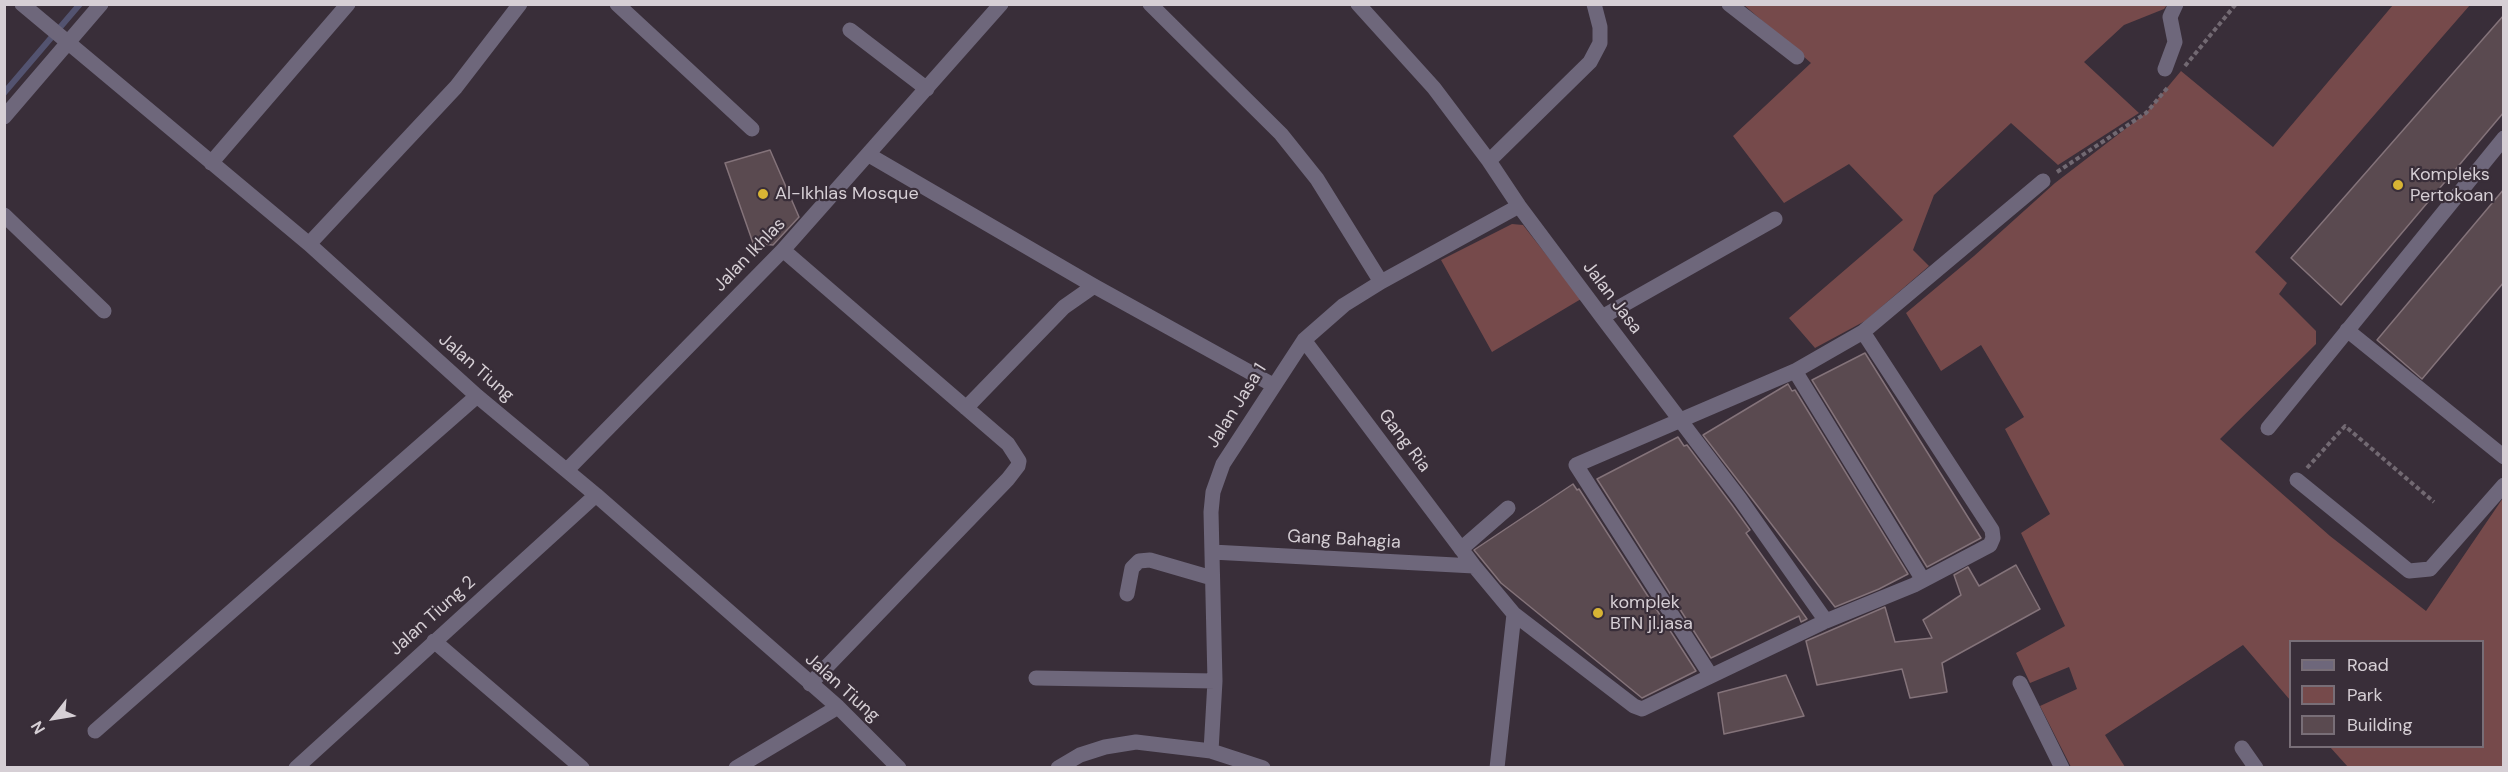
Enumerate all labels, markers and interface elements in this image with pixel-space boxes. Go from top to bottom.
place label: Kompleks Pertokoan [2410,164,2494,207]
marker: Kompleks Pertokoan [2391,178,2405,192]
place label: Al-Ikhlas Mosque [775,183,919,205]
marker: Al-Ikhlas Mosque [756,187,770,201]
street label: Jalan Ikhlas [710,214,790,296]
street label: Jalan Jasa [1578,257,1646,339]
street label: Jalan Tiung [434,329,518,407]
street label: Jalan Jasa 1 [1202,360,1272,452]
street label: Gang Ria [1373,405,1435,477]
street label: Gang Bahagia [1287,526,1401,554]
street label: Jalan Tiung 2 [386,572,480,660]
place label: komplek BTN jl.jasa [1610,592,1693,634]
marker: komplek BTN jl.jasa [1591,606,1605,620]
legend [2289,640,2484,748]
street label: Jalan Tiung [800,649,884,727]
text: Road [2347,653,2389,677]
text: Park [2347,683,2383,707]
north arrow [24,688,84,748]
text: Building [2347,713,2412,737]
text: N [26,717,50,738]

